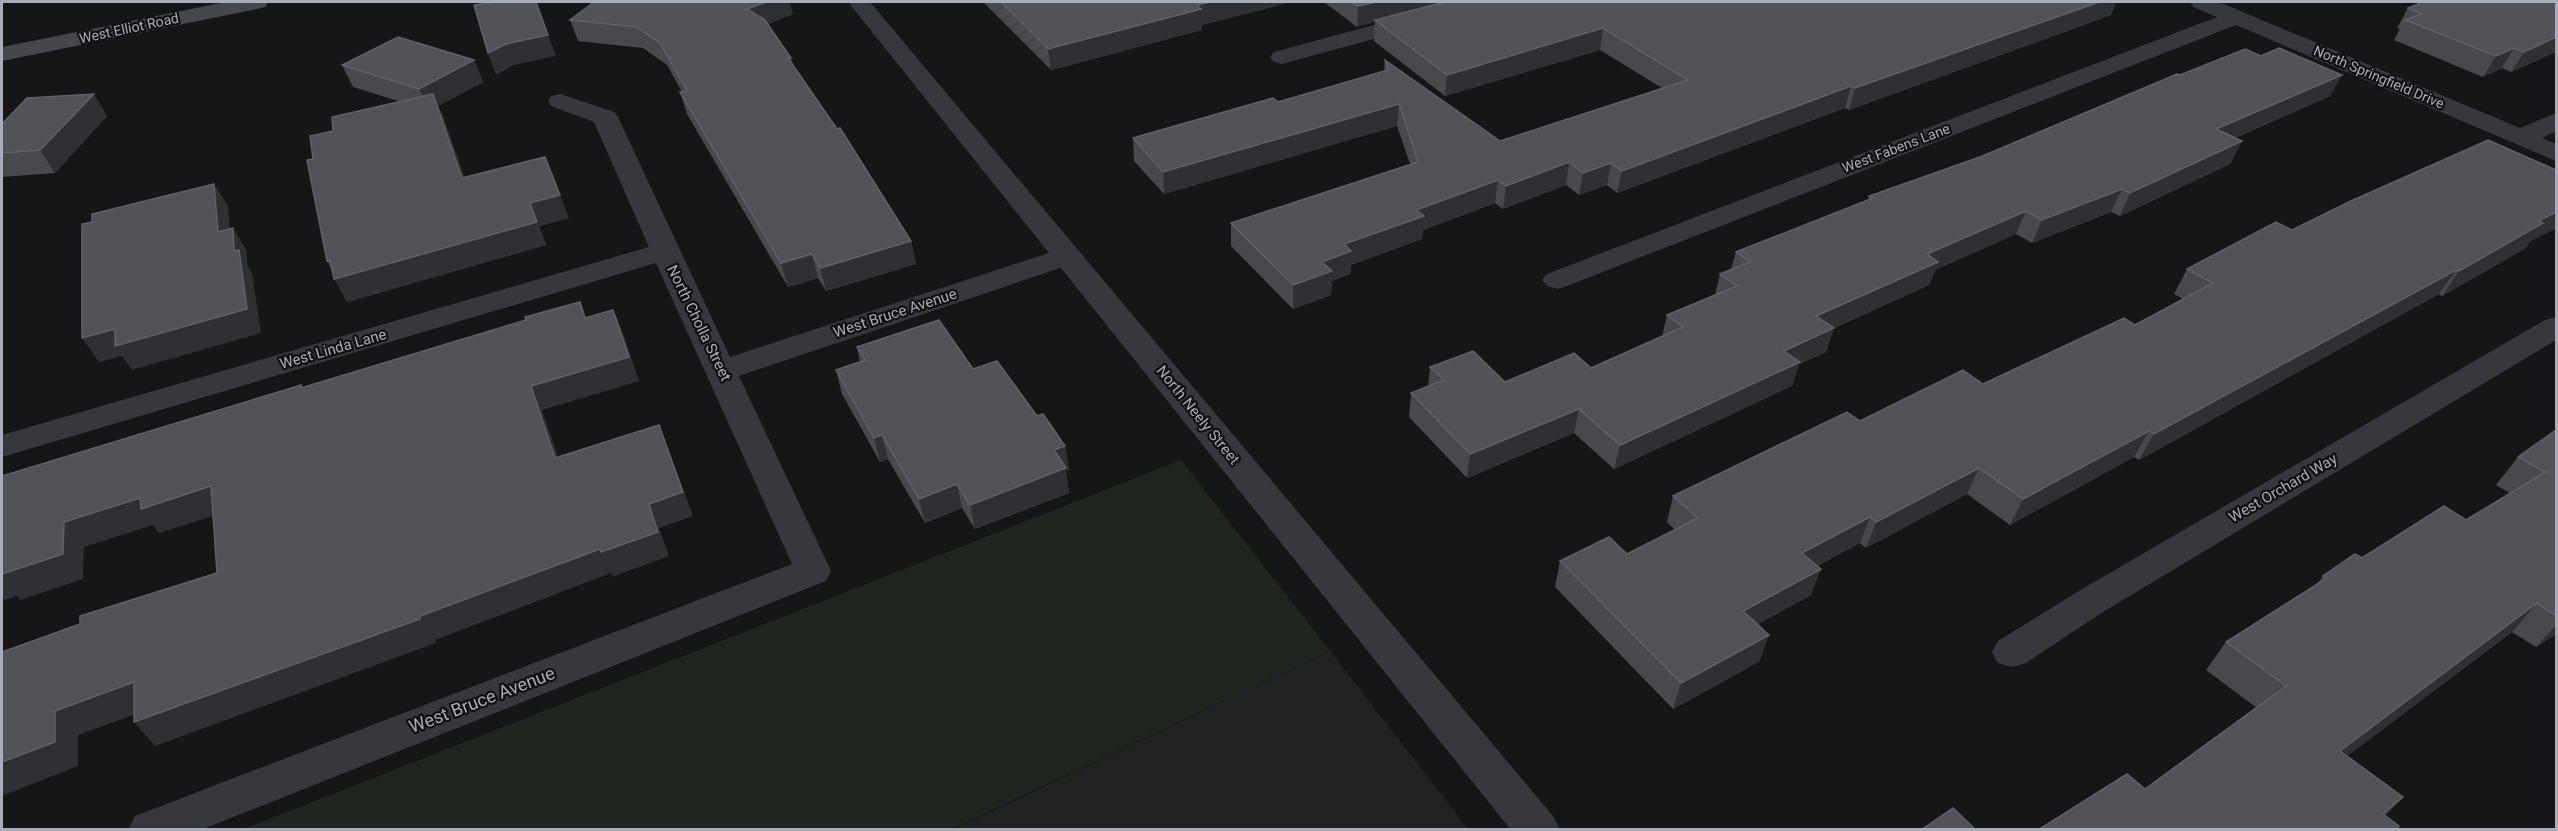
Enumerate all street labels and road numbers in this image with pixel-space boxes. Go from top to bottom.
street label: West Elliot Road [78,10,180,46]
street label: North Springfield Drive [2311,42,2447,112]
street label: West Fabens Lane [1840,120,1952,176]
street label: North Cholla Street [663,262,735,384]
street label: West Bruce Avenue [831,285,959,341]
street label: West Linda Lane [278,325,389,373]
street label: North Neely Street [1153,362,1244,468]
street label: West Orchard Way [2226,450,2340,526]
street label: West Bruce Avenue [406,662,558,737]

